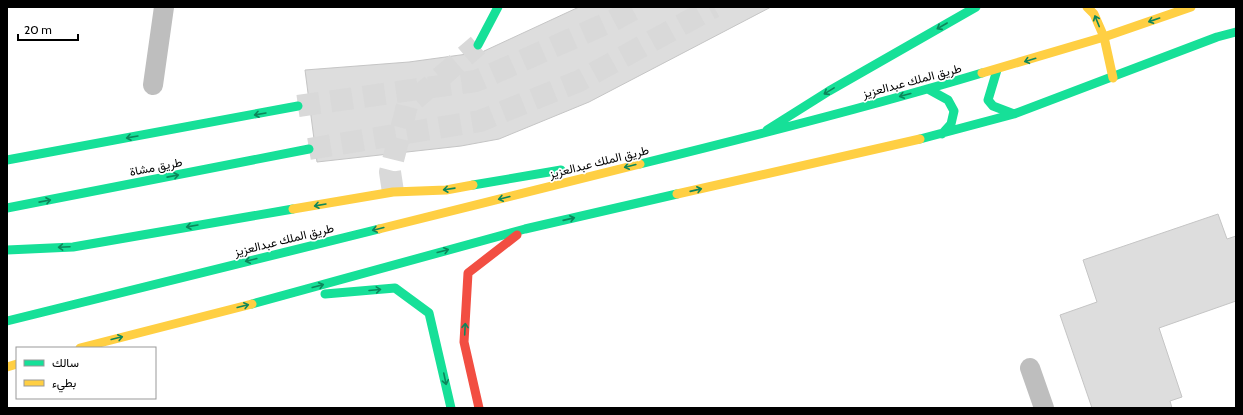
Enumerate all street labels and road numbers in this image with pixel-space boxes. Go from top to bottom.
street label: طريق الملك عبدالعزيز [860,60,964,102]
street label: طريق الملك عبدالعزيز [547,142,651,182]
street label: طريق مشاة [128,154,184,180]
street label: طريق الملك عبدالعزيز [232,220,336,260]

